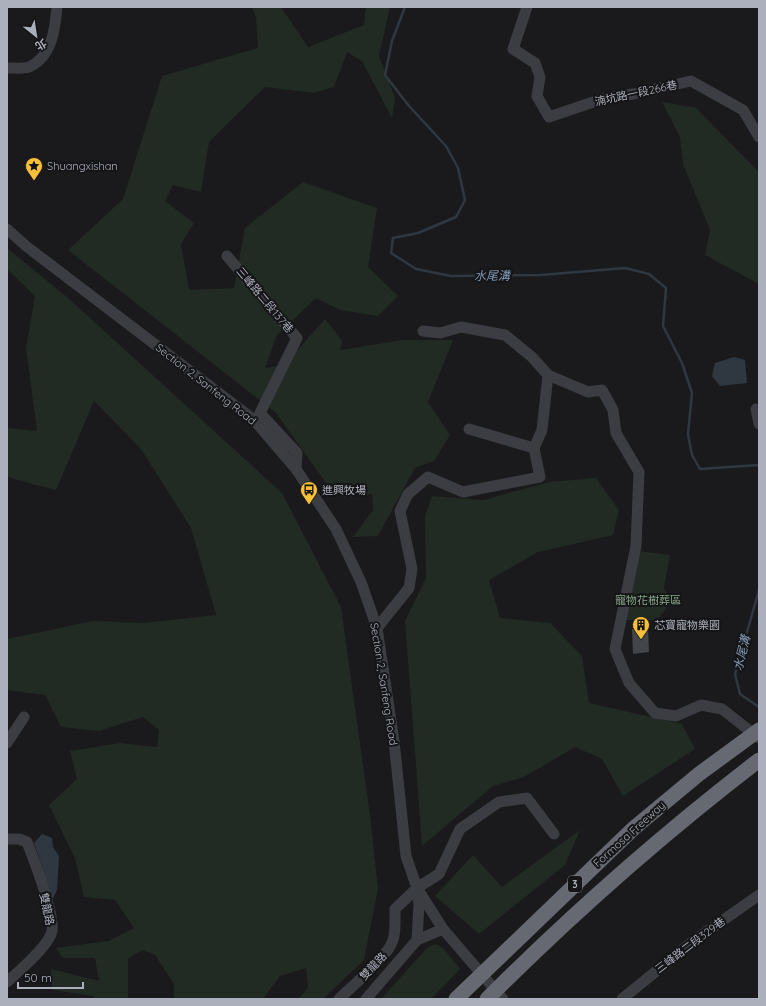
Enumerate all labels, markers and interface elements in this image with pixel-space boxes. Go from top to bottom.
north arrow [16,16,56,56]
text: 北 [33,36,49,53]
street label: 湳坑路一段266巷 [593,77,679,109]
place icon: Shuangxishan [24,156,44,181]
place label: Shuangxishan [47,159,118,173]
street label: 三峰路二段137巷 [233,264,297,336]
water label: 水尾溝 [474,268,512,283]
street label: Section 2, Sanfeng Road [153,340,259,428]
bus stop icon: 進興牧場 [299,480,319,505]
place label: 進興牧場 [322,483,366,497]
park label: 寵物花樹葬區 [615,593,681,607]
building icon: 芯寶寵物樂園 [631,615,651,640]
place label: 芯寶寵物樂園 [654,618,720,632]
street label: Section 2, Sanfeng Road [367,622,401,746]
water label: 水尾溝 [730,632,754,672]
street label: Formosa Freeway [590,798,668,870]
road number: 3 [568,876,582,892]
street label: 雙龍路 [37,891,57,927]
street label: 三峰路二段329巷 [652,914,728,976]
street label: 雙龍路 [357,949,389,983]
scale bar [18,964,83,990]
text: 50 m [24,970,52,985]

